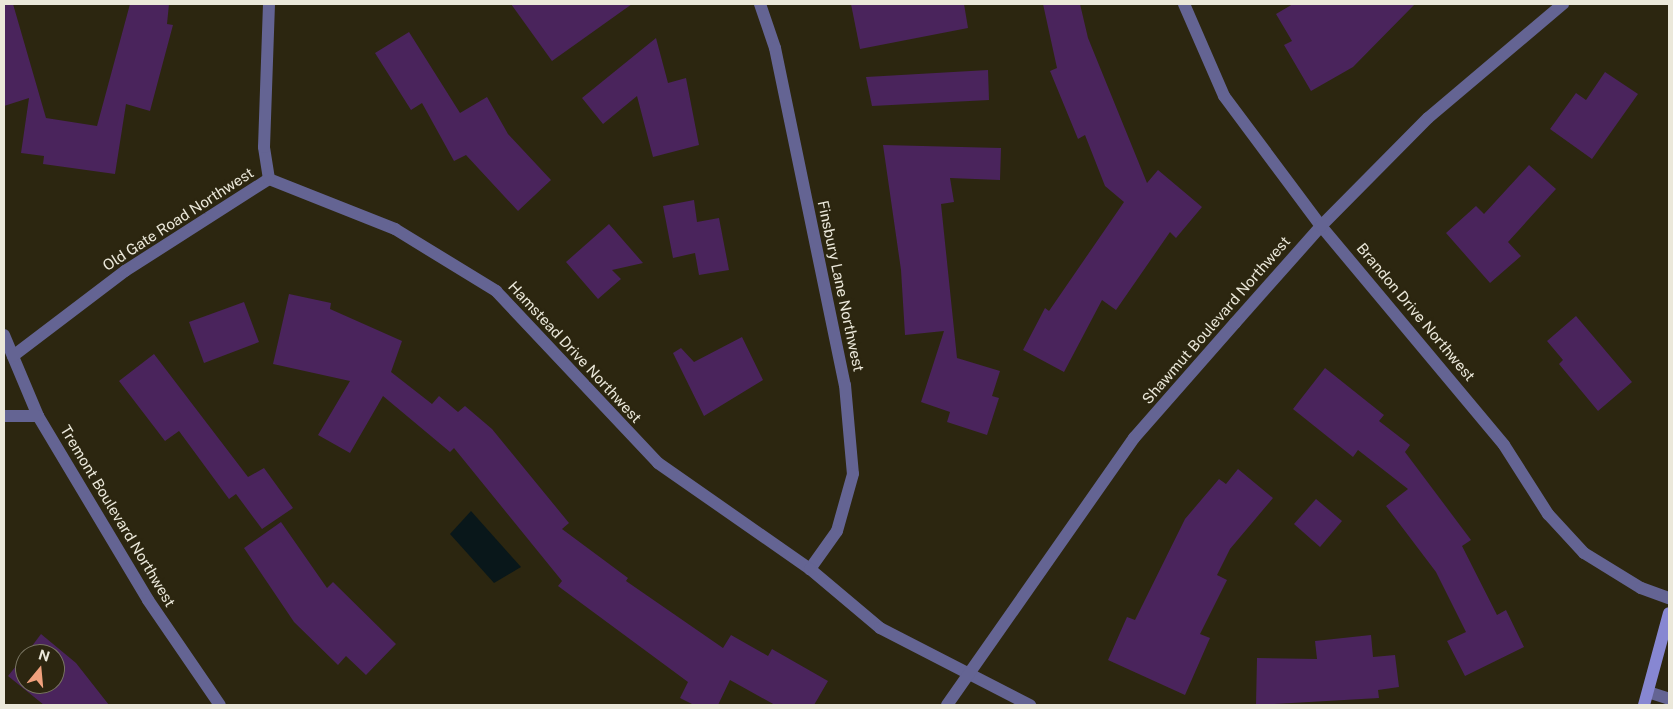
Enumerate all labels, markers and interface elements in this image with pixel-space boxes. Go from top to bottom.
street label: Old Gate Road Northwest [99,163,257,275]
street label: Finsbury Lane Northwest [814,199,868,373]
street label: Shawmut Boulevard Northwest [1138,232,1294,408]
street label: Brandon Drive Northwest [1353,239,1479,385]
street label: Hamstead Drive Northwest [505,277,645,427]
street label: Tremont Boulevard Northwest [57,422,179,610]
north arrow [15,644,65,694]
text: N [37,646,52,665]

